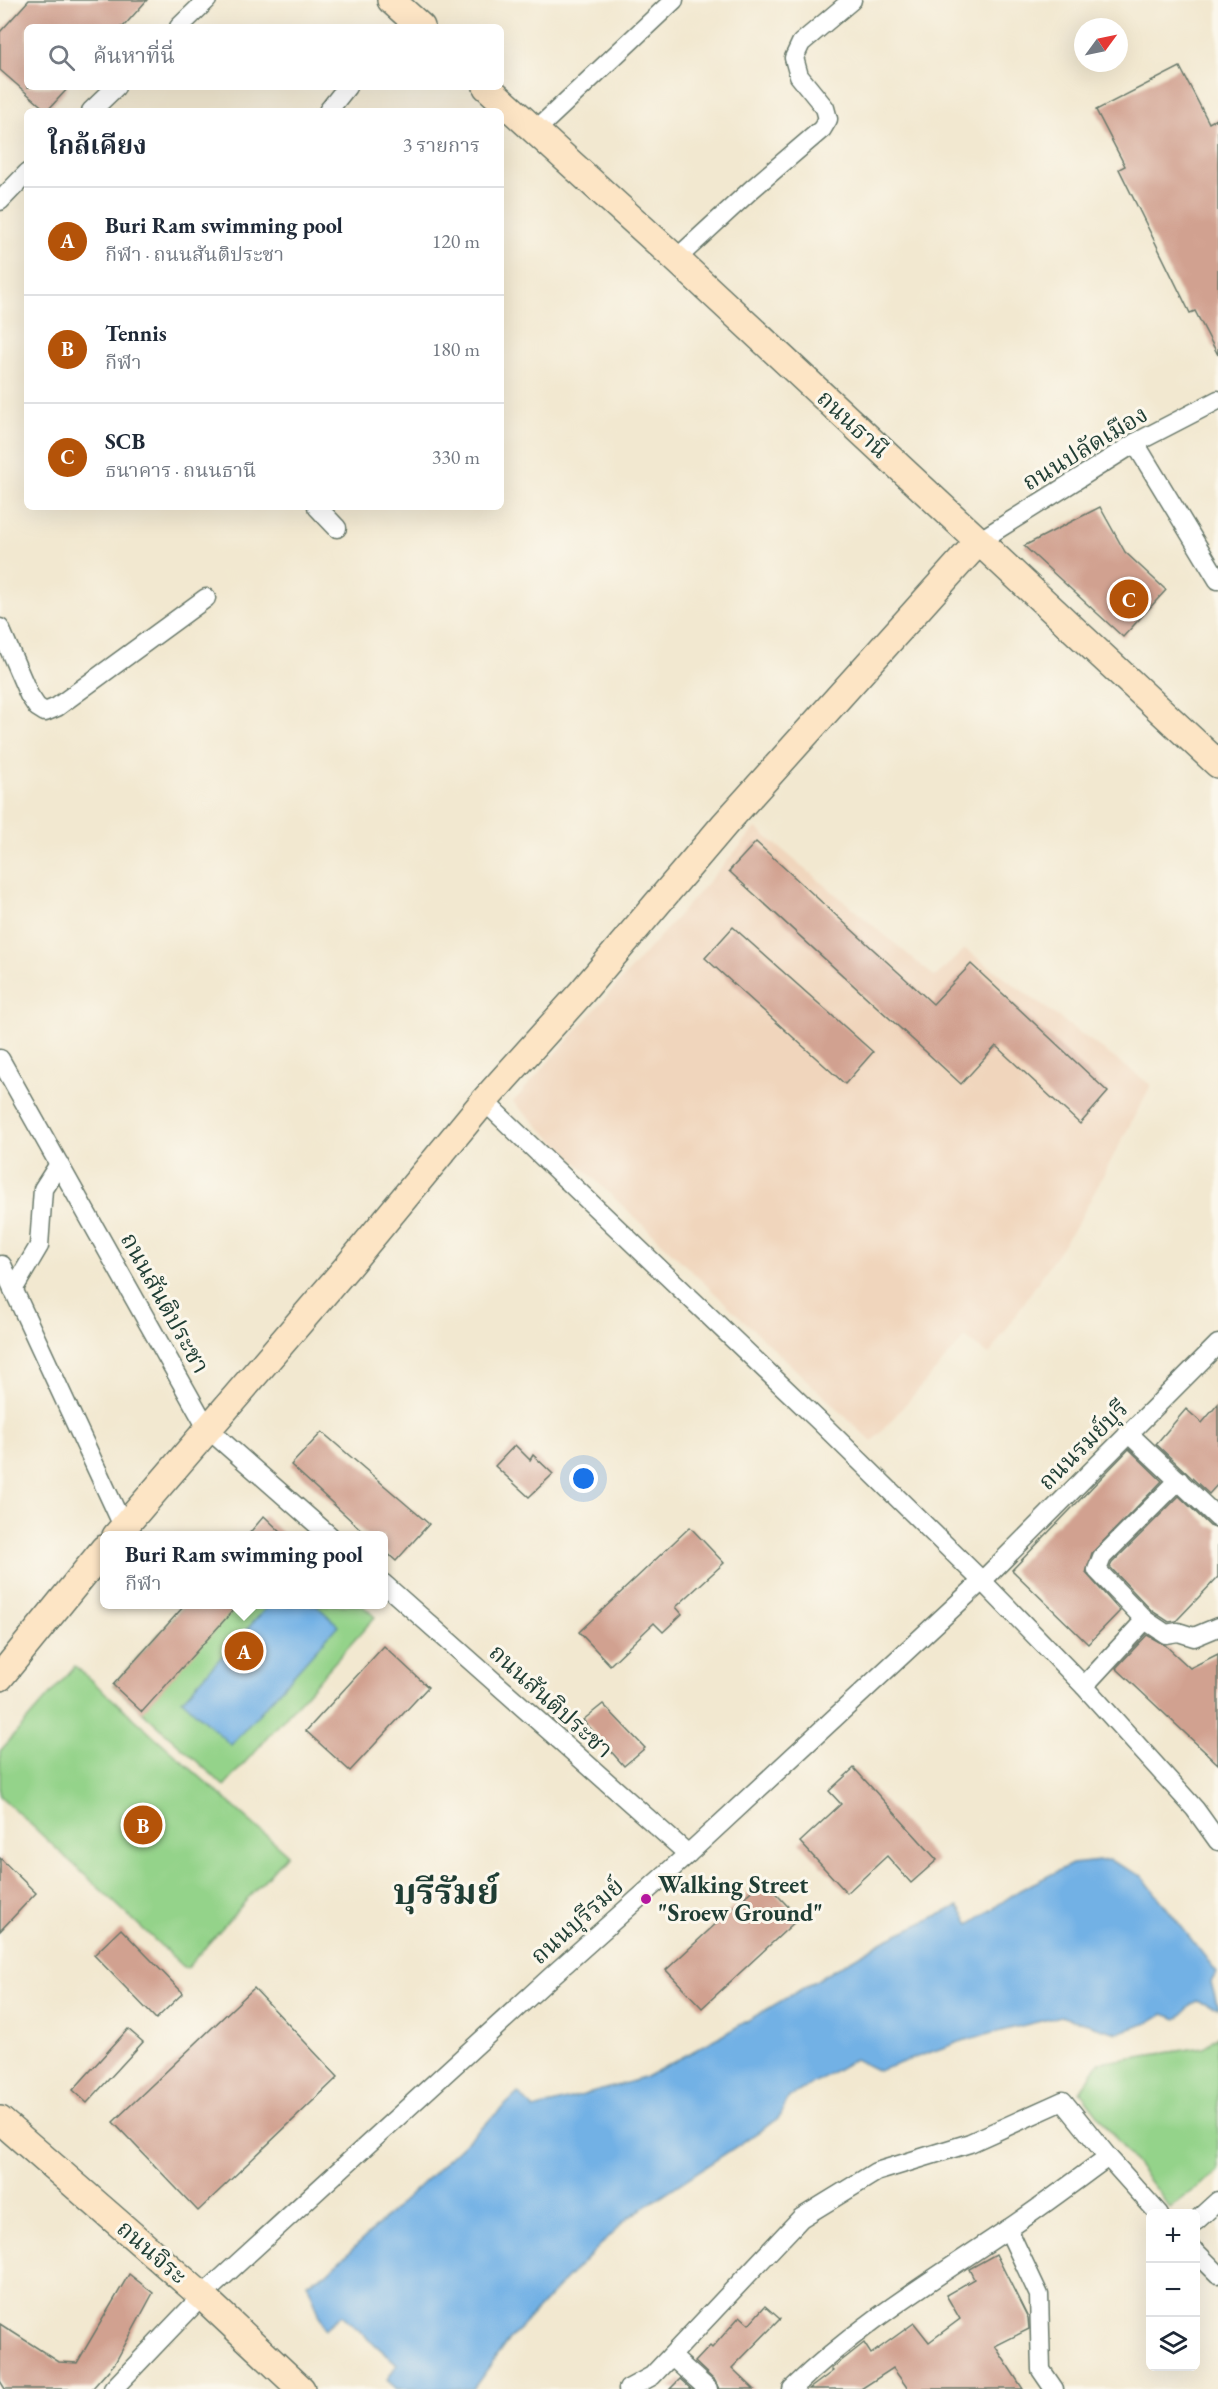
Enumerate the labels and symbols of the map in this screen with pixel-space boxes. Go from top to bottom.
north arrow [1074,18,1128,72]
street label: ถนนธานี [811,382,896,465]
street label: ถนนปลัดเมือง [1016,398,1153,497]
pin: C [1110,576,1148,622]
street label: ถนนสันติประชา [114,1227,217,1379]
street label: ถนนรมย์บุรี [1031,1393,1134,1496]
your location [569,1464,598,1493]
pin: A [224,1628,264,1674]
street label: ถนนสันติประชา [483,1637,620,1765]
pin: B [124,1802,162,1848]
district label: บุรีรัมย์ [393,1868,500,1915]
place label: Walking Street "Sroew Ground" [658,1869,823,1928]
street label: ถนนบุรีรมย์ [523,1871,630,1971]
marker: Walking Street "Sroew Ground" [639,1892,653,1906]
street label: ถนนจิระ [111,2213,194,2291]

